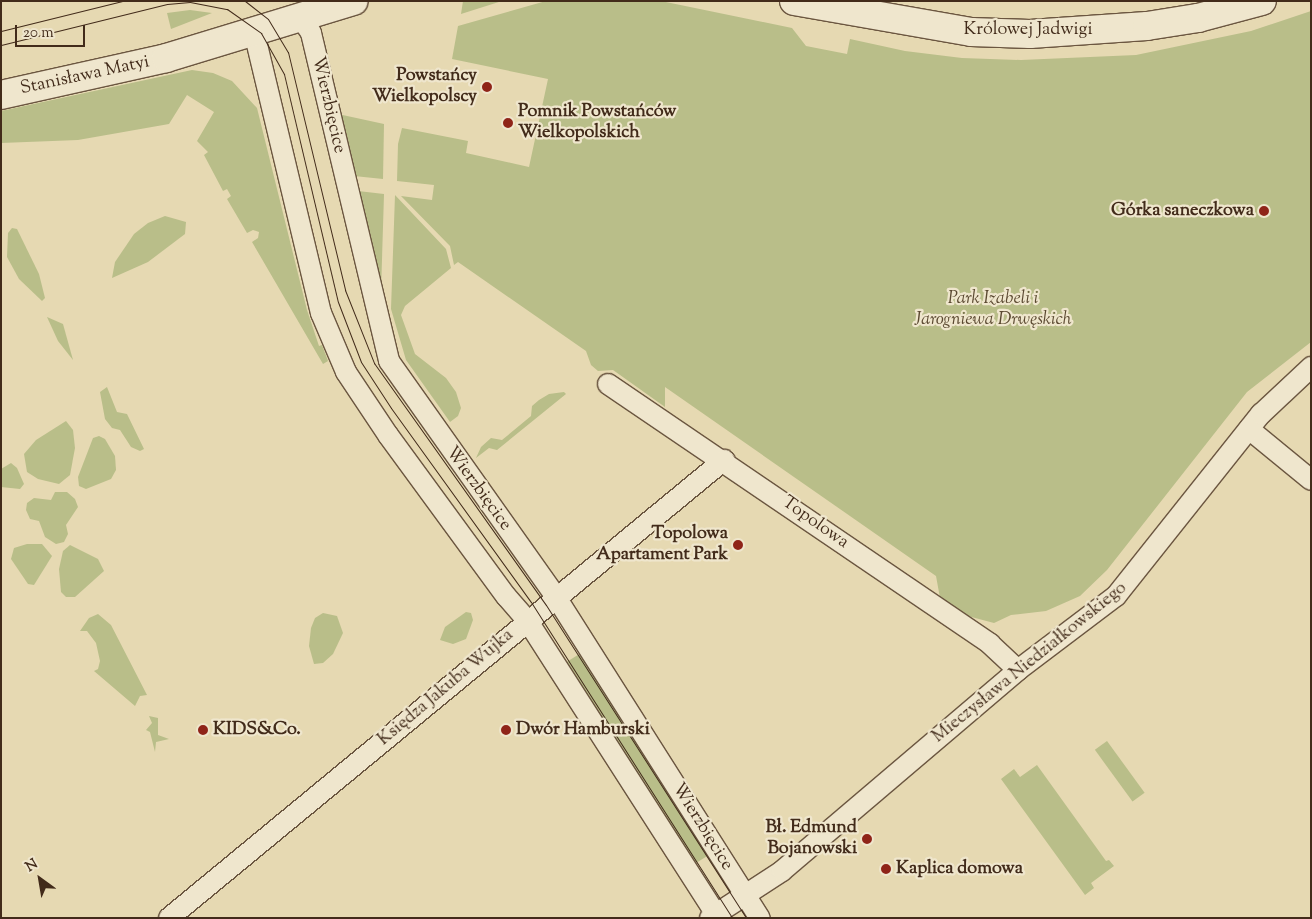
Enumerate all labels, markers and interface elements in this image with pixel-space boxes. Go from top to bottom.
scale bar [18,15,88,47]
street label: Królowej Jadwigi [963,19,1093,41]
text: 20 m [23,23,54,44]
street label: Stanisława Matyi [18,52,152,100]
street label: Wierzbięcice [306,55,350,155]
place label: Powstańcy Wielkopolscy [372,66,477,108]
marker: Powstańcy Wielkopolscy [481,81,493,93]
place label: Pomnik Powstańców Wielkopolskich [518,102,677,144]
marker: Pomnik Powstańców Wielkopolskich [502,117,514,129]
place label: Górka saneczkowa [1111,200,1254,222]
marker: Górka saneczkowa [1258,205,1270,217]
park label: Park Izabeli i Jarogniewa Drwęskich [915,289,1071,332]
street label: Wierzbięcice [440,443,516,535]
street label: Topolowa [778,492,852,554]
place label: Topolowa Apartament Park [596,524,728,566]
marker: Topolowa Apartament Park [732,539,744,551]
street label: Mieczysława Niedziałkowskiego [928,578,1132,748]
street label: Księdza Jakuba Wujka [374,625,518,751]
place label: KIDS&Co. [213,719,301,741]
place label: Dwór Hamburski [516,719,650,741]
marker: KIDS&Co. [197,724,209,736]
marker: Dwór Hamburski [500,724,512,736]
street label: Wierzbięcice [667,779,737,875]
place label: Bł. Edmund Bojanowski [766,818,857,861]
marker: Bł. Edmund Bojanowski [861,833,873,845]
north arrow [15,854,65,904]
text: N [22,855,42,878]
place label: Kaplica domowa [896,858,1023,880]
marker: Kaplica domowa [880,863,892,875]

